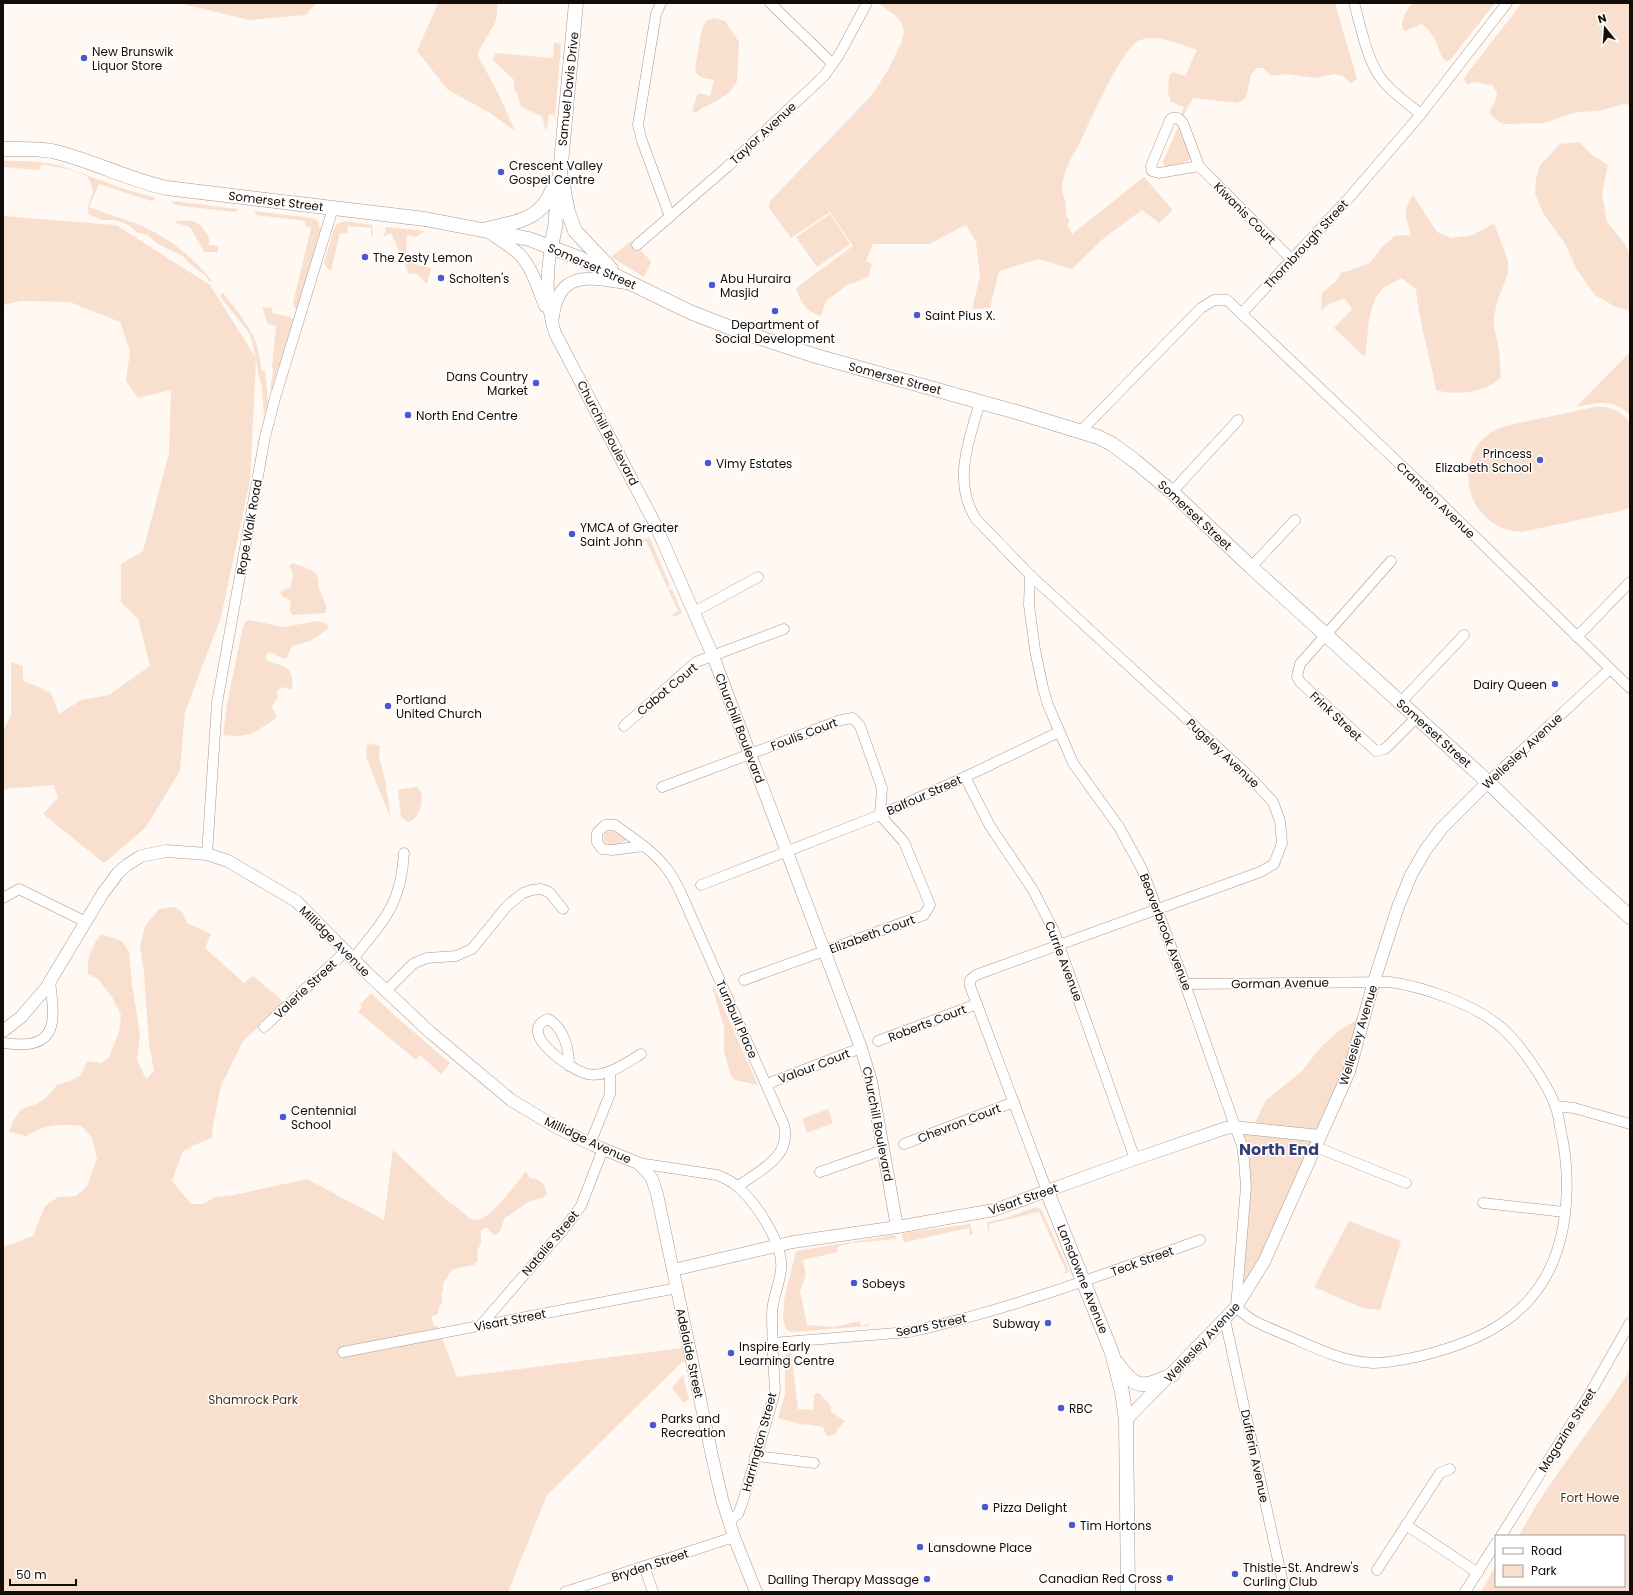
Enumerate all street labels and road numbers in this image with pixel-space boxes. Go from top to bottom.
street label: Samuel Davis Drive [554,31,582,147]
street label: Taylor Avenue [726,98,800,168]
street label: Kiwanis Court [1210,178,1280,248]
street label: Somerset Street [228,187,324,215]
street label: Thornbrough Street [1260,196,1352,292]
street label: Somerset Street [545,239,639,293]
street label: Somerset Street [847,357,943,399]
street label: Churchill Boulevard [573,378,643,488]
street label: Cranston Avenue [1393,458,1479,542]
street label: Somerset Street [1154,476,1236,554]
street label: Rope Walk Road [232,478,266,576]
street label: Cabot Court [633,659,701,719]
street label: Churchill Boulevard [711,670,769,786]
street label: Frink Street [1306,687,1366,745]
street label: Somerset Street [1393,695,1475,771]
street label: Wellesley Avenue [1478,709,1566,793]
street label: Foulis Court [768,713,840,755]
street label: Pugsley Avenue [1183,715,1263,791]
street label: Balfour Street [884,771,964,819]
street label: Beaverbrook Avenue [1136,871,1196,993]
street label: Millidge Avenue [296,902,374,980]
street label: Elizabeth Court [827,911,917,957]
street label: Currie Avenue [1041,918,1087,1004]
street label: Valerie Street [270,956,340,1022]
street label: Gorman Avenue [1231,974,1329,992]
street label: Turnbull Place [712,977,762,1061]
street label: Wellesley Avenue [1335,983,1381,1087]
street label: Roberts Court [886,1000,968,1046]
street label: Valour Court [776,1045,852,1087]
street label: Churchill Boulevard [859,1065,897,1183]
street label: Chevron Court [915,1099,1003,1147]
street label: Millidge Avenue [542,1112,634,1168]
street label: Visart Street [986,1179,1060,1219]
street label: Natalie Street [518,1207,582,1279]
street label: Lansdowne Avenue [1053,1222,1113,1336]
street label: Teck Street [1108,1242,1176,1280]
street label: Wellesley Avenue [1160,1298,1244,1386]
street label: Visart Street [473,1305,547,1335]
street label: Adelaide Street [672,1306,708,1400]
street label: Sears Street [894,1309,968,1341]
street label: Magazine Street [1534,1385,1600,1475]
street label: Harrington Street [738,1390,780,1494]
street label: Dufferin Avenue [1237,1408,1273,1504]
street label: Bryden Street [609,1545,691,1585]

